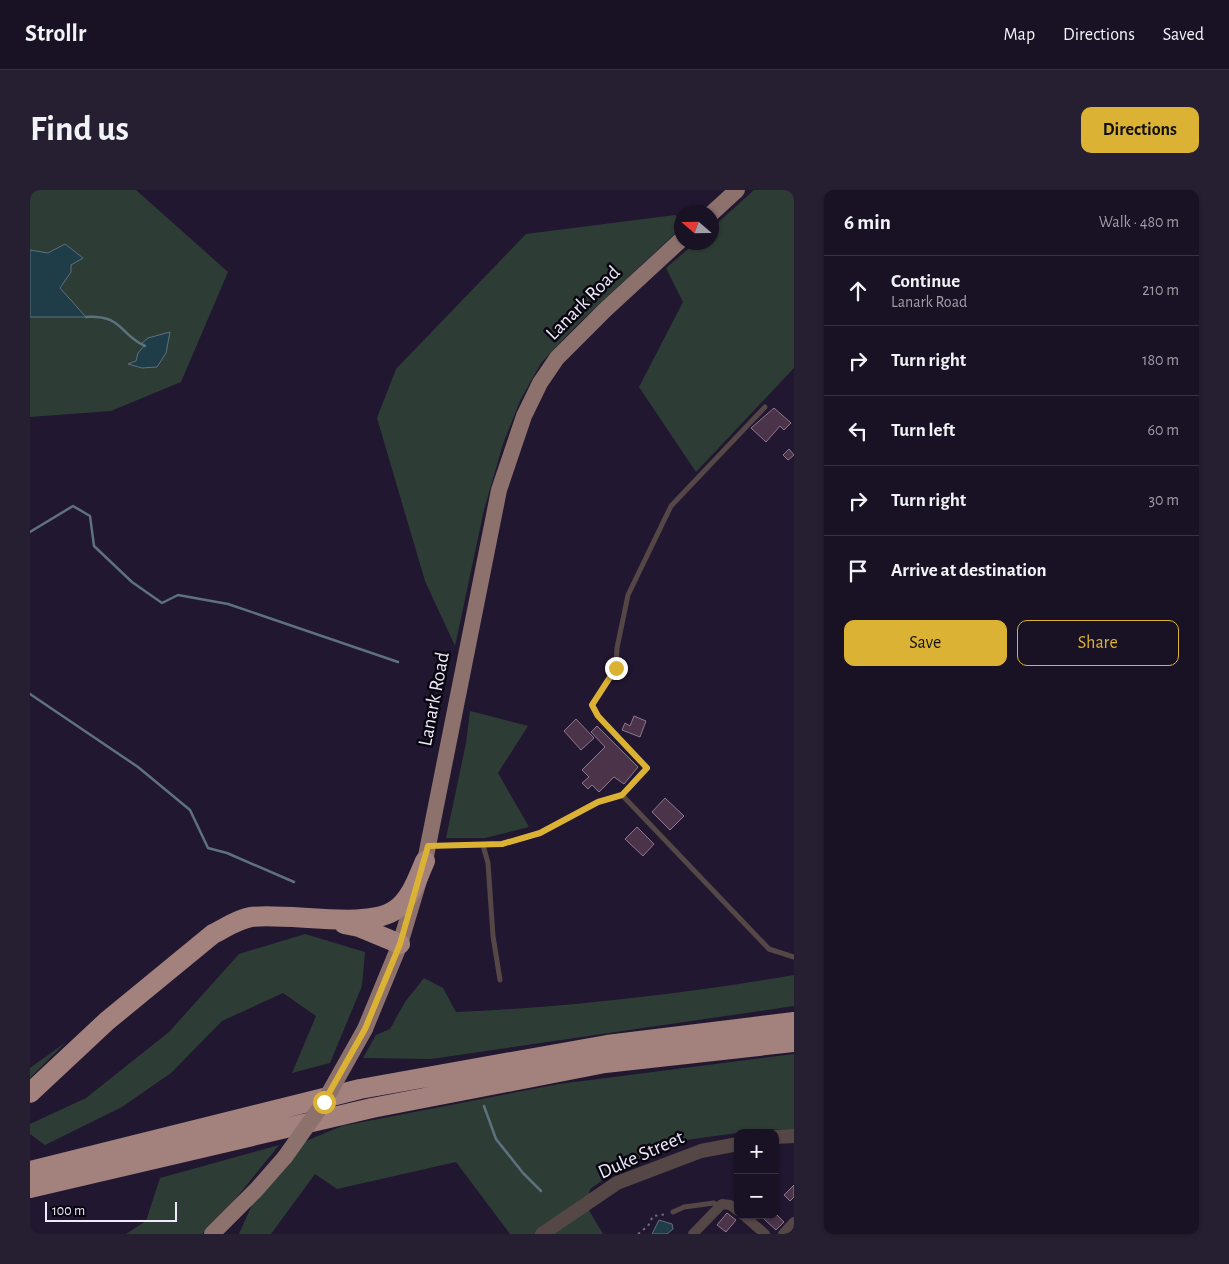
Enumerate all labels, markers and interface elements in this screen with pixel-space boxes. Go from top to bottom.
text: Strollr [25,22,86,46]
text: Map [1004,26,1035,44]
text: Directions [1063,26,1135,44]
text: Saved [1163,26,1204,44]
button: Directions [1081,107,1199,153]
text: Find us [30,112,129,147]
north arrow [674,205,719,250]
text: 6 min [844,212,891,233]
text: Walk · 480 m [1099,214,1179,230]
street label: Lanark Road [542,262,624,344]
text: Continue [891,272,960,291]
icon: ahead [844,277,872,305]
text: 210 m [1142,282,1179,298]
text: Lanark Road [891,294,967,310]
icon: right [844,347,872,375]
text: Turn right [891,351,966,370]
text: 180 m [1142,352,1179,368]
icon: left [844,417,872,445]
text: Turn left [891,421,955,440]
text: 60 m [1148,422,1179,438]
icon: right [844,487,872,515]
text: Turn right [891,491,966,510]
text: 30 m [1149,492,1179,508]
icon: arrive [844,557,872,585]
text: Arrive at destination [891,561,1047,580]
button: Save [844,620,1007,666]
button: Share [1017,620,1179,666]
street label: Lanark Road [415,650,453,748]
route end [605,657,628,680]
route start [313,1091,336,1114]
street label: Duke Street [595,1127,687,1183]
map controls [734,1129,779,1219]
button: + [734,1129,779,1174]
button: − [734,1174,779,1219]
scale bar [45,1199,178,1222]
text: 100 m [52,1204,85,1218]

